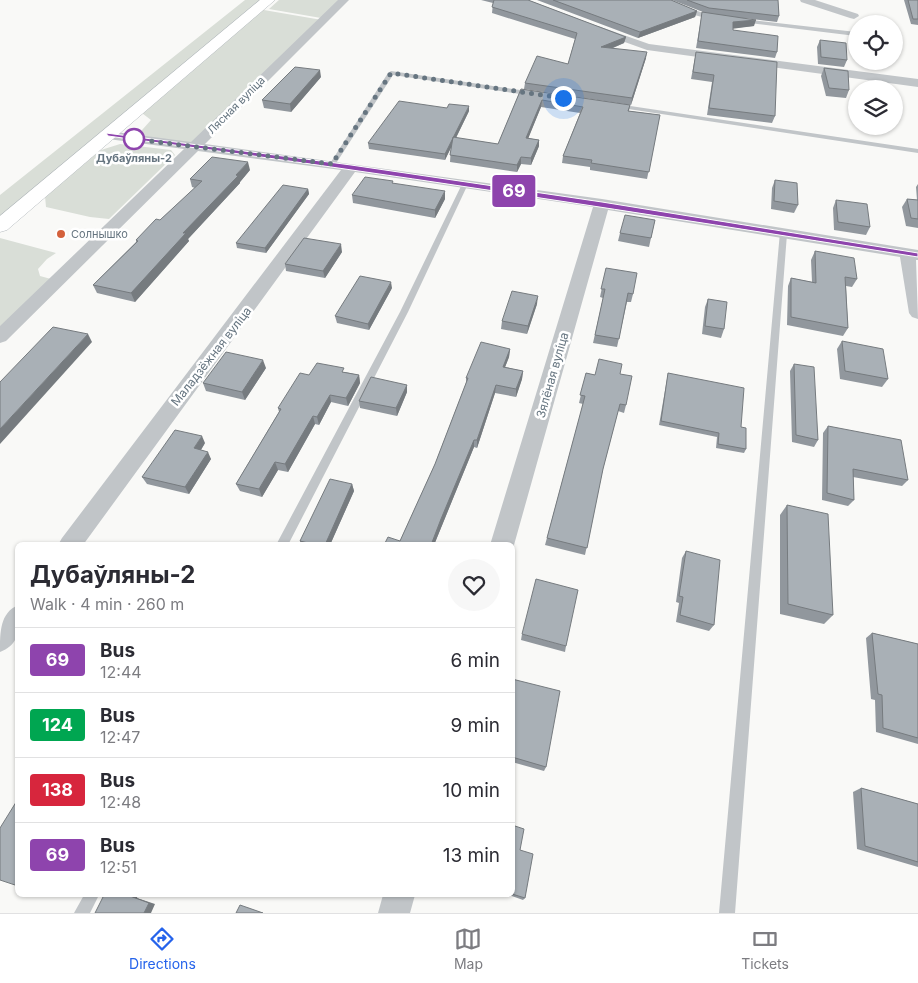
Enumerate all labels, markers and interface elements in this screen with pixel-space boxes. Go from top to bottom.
map controls [848,15,903,135]
button: locate [848,15,903,70]
street label: Лясная вуліца [204,73,268,137]
button: layers [848,80,903,135]
your location [551,86,576,111]
marker: Дубаўляны-2 [123,128,145,150]
place label: Дубаўляны-2 [96,151,172,165]
line badge: 69 [492,175,536,207]
text: 69 [502,180,526,201]
place label: Солнышко [71,227,128,241]
marker: Солнышко [55,228,67,240]
street label: Маладзёжная вуліца [168,303,254,409]
street label: Зялёная вуліца [533,330,571,420]
button: heart [448,559,500,611]
text: Дубаўляны-2 [30,560,195,589]
text: Walk · 4 min · 260 m [30,594,184,614]
text: Bus [100,639,135,662]
text: 69 [46,649,69,670]
text: 6 min [450,649,500,672]
text: 12:44 [100,662,142,682]
text: Bus [100,704,135,727]
text: 124 [42,714,73,735]
text: 9 min [450,714,500,737]
text: 12:47 [100,727,140,747]
text: Bus [100,769,135,792]
text: 138 [42,779,73,800]
text: 10 min [442,779,500,802]
text: 12:48 [100,792,141,812]
text: Bus [100,834,135,857]
text: 69 [46,844,69,865]
text: 13 min [443,844,500,867]
text: 12:51 [100,857,137,877]
tab: Directions [129,925,196,972]
tab: Map [454,925,483,972]
tab: Tickets [741,925,789,972]

